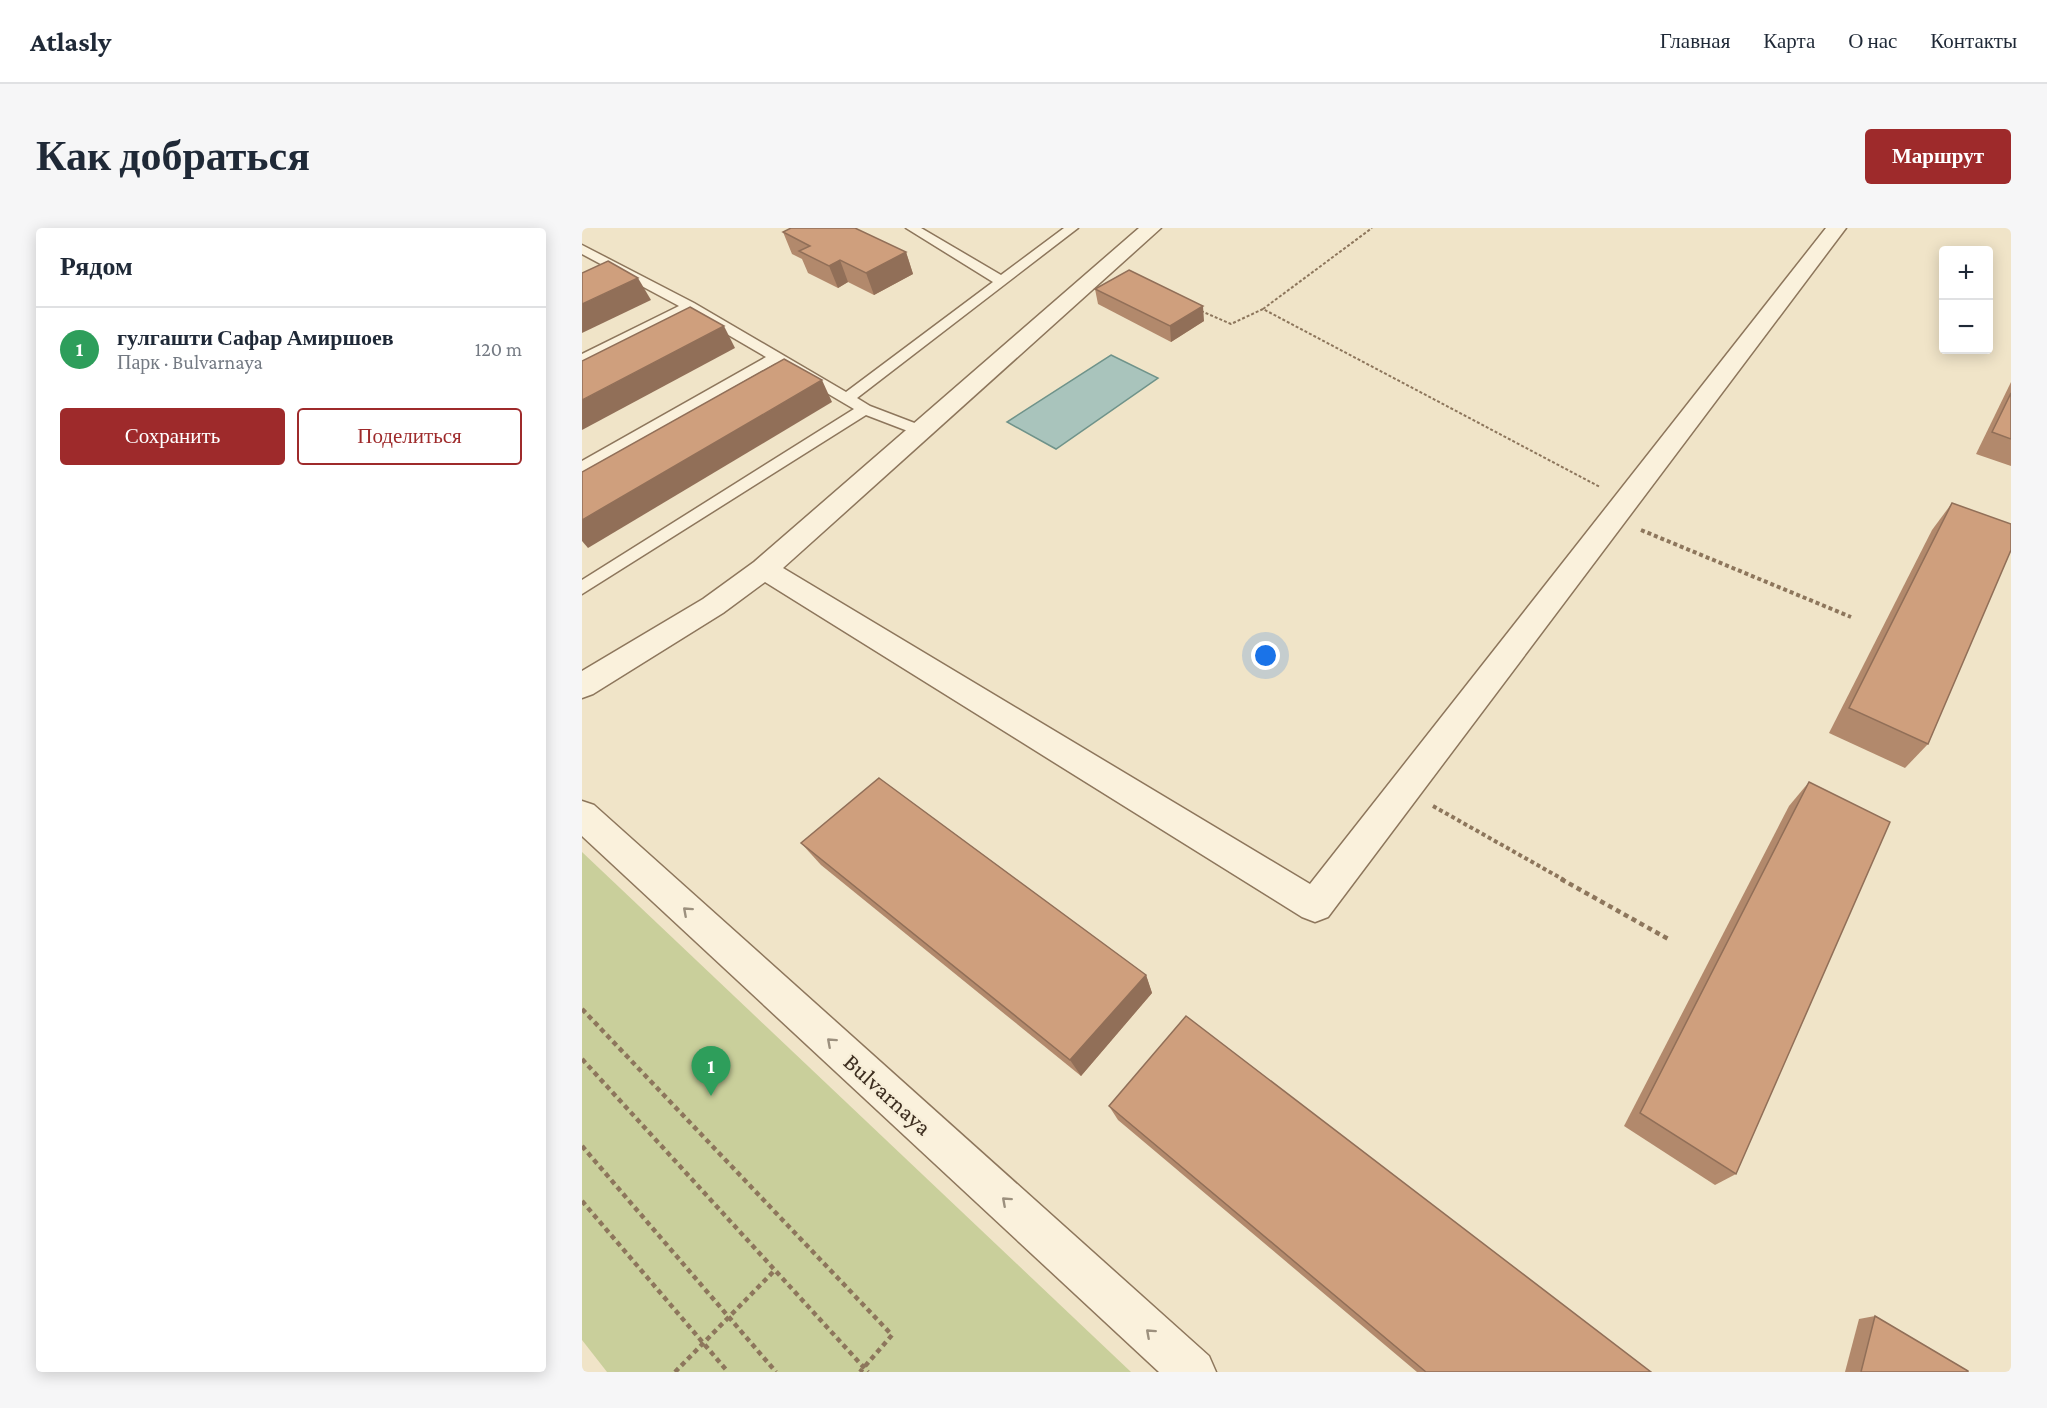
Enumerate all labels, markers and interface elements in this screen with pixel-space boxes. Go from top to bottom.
text: Atlasly [30,26,111,57]
text: Главная [1660,29,1730,53]
text: Карта [1763,29,1815,53]
text: О нас [1848,29,1897,53]
text: Контакты [1930,29,2017,53]
button: Маршрут [1865,129,2011,184]
text: Как добраться [36,132,310,179]
map controls [1939,246,1993,354]
button: + [1939,246,1993,300]
text: Рядом [60,252,133,281]
button: − [1939,300,1993,354]
text: гулгашти Сафар Амиршоев [117,325,394,350]
text: 1 [76,338,83,360]
text: 120 m [475,338,522,360]
text: Парк · Bulvarnaya [117,351,263,373]
button: Сохранить [60,408,285,465]
button: Поделиться [297,408,522,465]
your location [1251,641,1280,670]
one-way arrow [683,907,694,918]
one-way arrow [827,1038,837,1049]
pin: 1 [692,1046,730,1096]
street label: Bulvarnaya [839,1048,937,1140]
one-way arrow [1002,1197,1013,1208]
one-way arrow [1146,1329,1157,1340]

